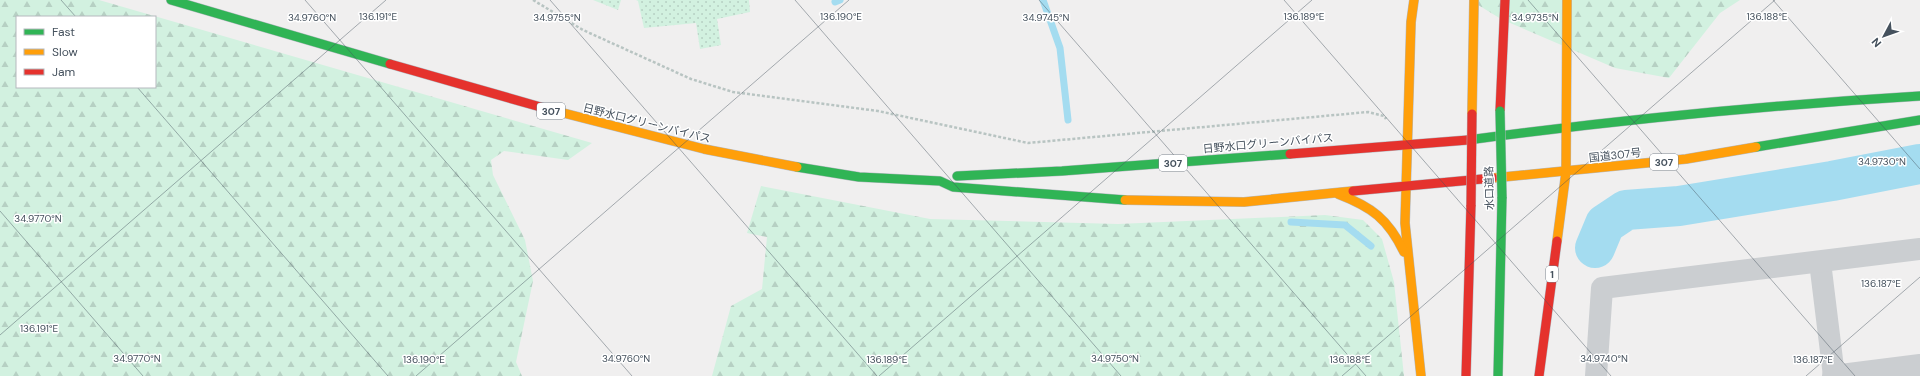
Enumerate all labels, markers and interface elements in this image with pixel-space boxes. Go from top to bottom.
text: 136.191°E [359,10,397,23]
text: 136.190°E [820,10,862,23]
text: 136.189°E [1284,10,1325,23]
text: 136.188°E [1746,10,1788,23]
text: 34.9760°N [288,11,336,24]
text: 34.9755°N [533,11,581,24]
text: 34.9745°N [1023,11,1070,24]
text: 34.9735°N [1511,11,1559,24]
legend [16,16,156,88]
north arrow [1864,16,1904,56]
text: Fast [52,24,75,40]
text: N [1869,35,1884,50]
text: Slow [52,44,78,60]
text: Jam [52,64,75,80]
street label: 日野水口グリーンバイパス [582,100,712,146]
road number: 307 [537,103,565,119]
street label: 日野水口グリーンバイパス [1202,130,1334,156]
street label: 国道307号 [1588,145,1642,165]
road number: 307 [1650,154,1678,170]
road number: 307 [1159,155,1187,171]
text: 34.9730°N [1858,155,1906,168]
street label: 水口道路 [1482,166,1496,210]
text: 34.9770°N [14,212,62,225]
road number: 1 [1546,266,1558,282]
text: 136.187°E [1861,277,1901,290]
text: 136.191°E [20,322,58,335]
text: 34.9770°N [113,352,161,365]
text: 34.9760°N [602,352,650,365]
text: 34.9750°N [1091,352,1139,365]
text: 34.9740°N [1580,352,1628,365]
text: 136.190°E [403,353,445,366]
text: 136.189°E [867,353,908,366]
text: 136.188°E [1329,353,1371,366]
text: 136.187°E [1793,353,1833,366]

